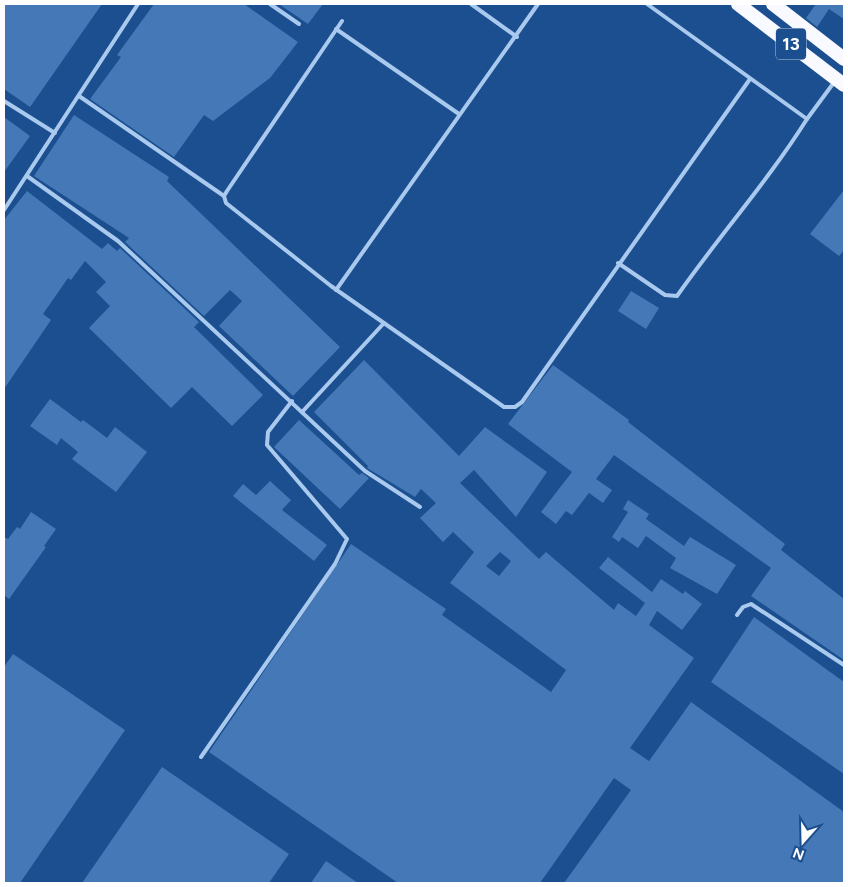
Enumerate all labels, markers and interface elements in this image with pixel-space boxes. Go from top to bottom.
road number: 13 [776,29,806,60]
north arrow [778,817,828,867]
text: N [791,844,807,864]

